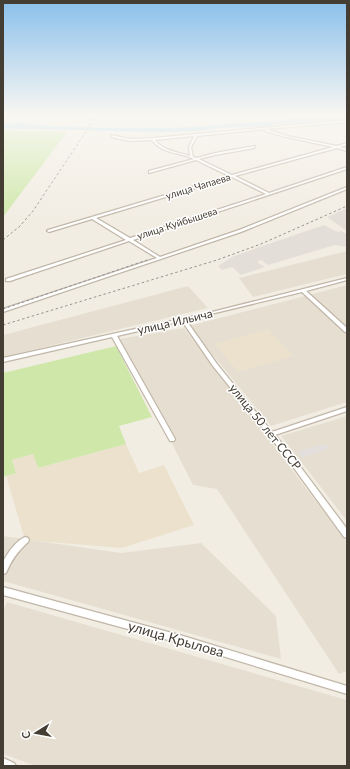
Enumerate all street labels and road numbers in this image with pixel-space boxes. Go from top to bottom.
street label: улица Чапаева [164,170,232,202]
street label: улица Куйбышева [135,204,219,242]
street label: улица Ильича [136,306,214,337]
street label: улица 50 лет СССР [226,381,305,473]
street label: улица Крылова [126,617,226,660]

